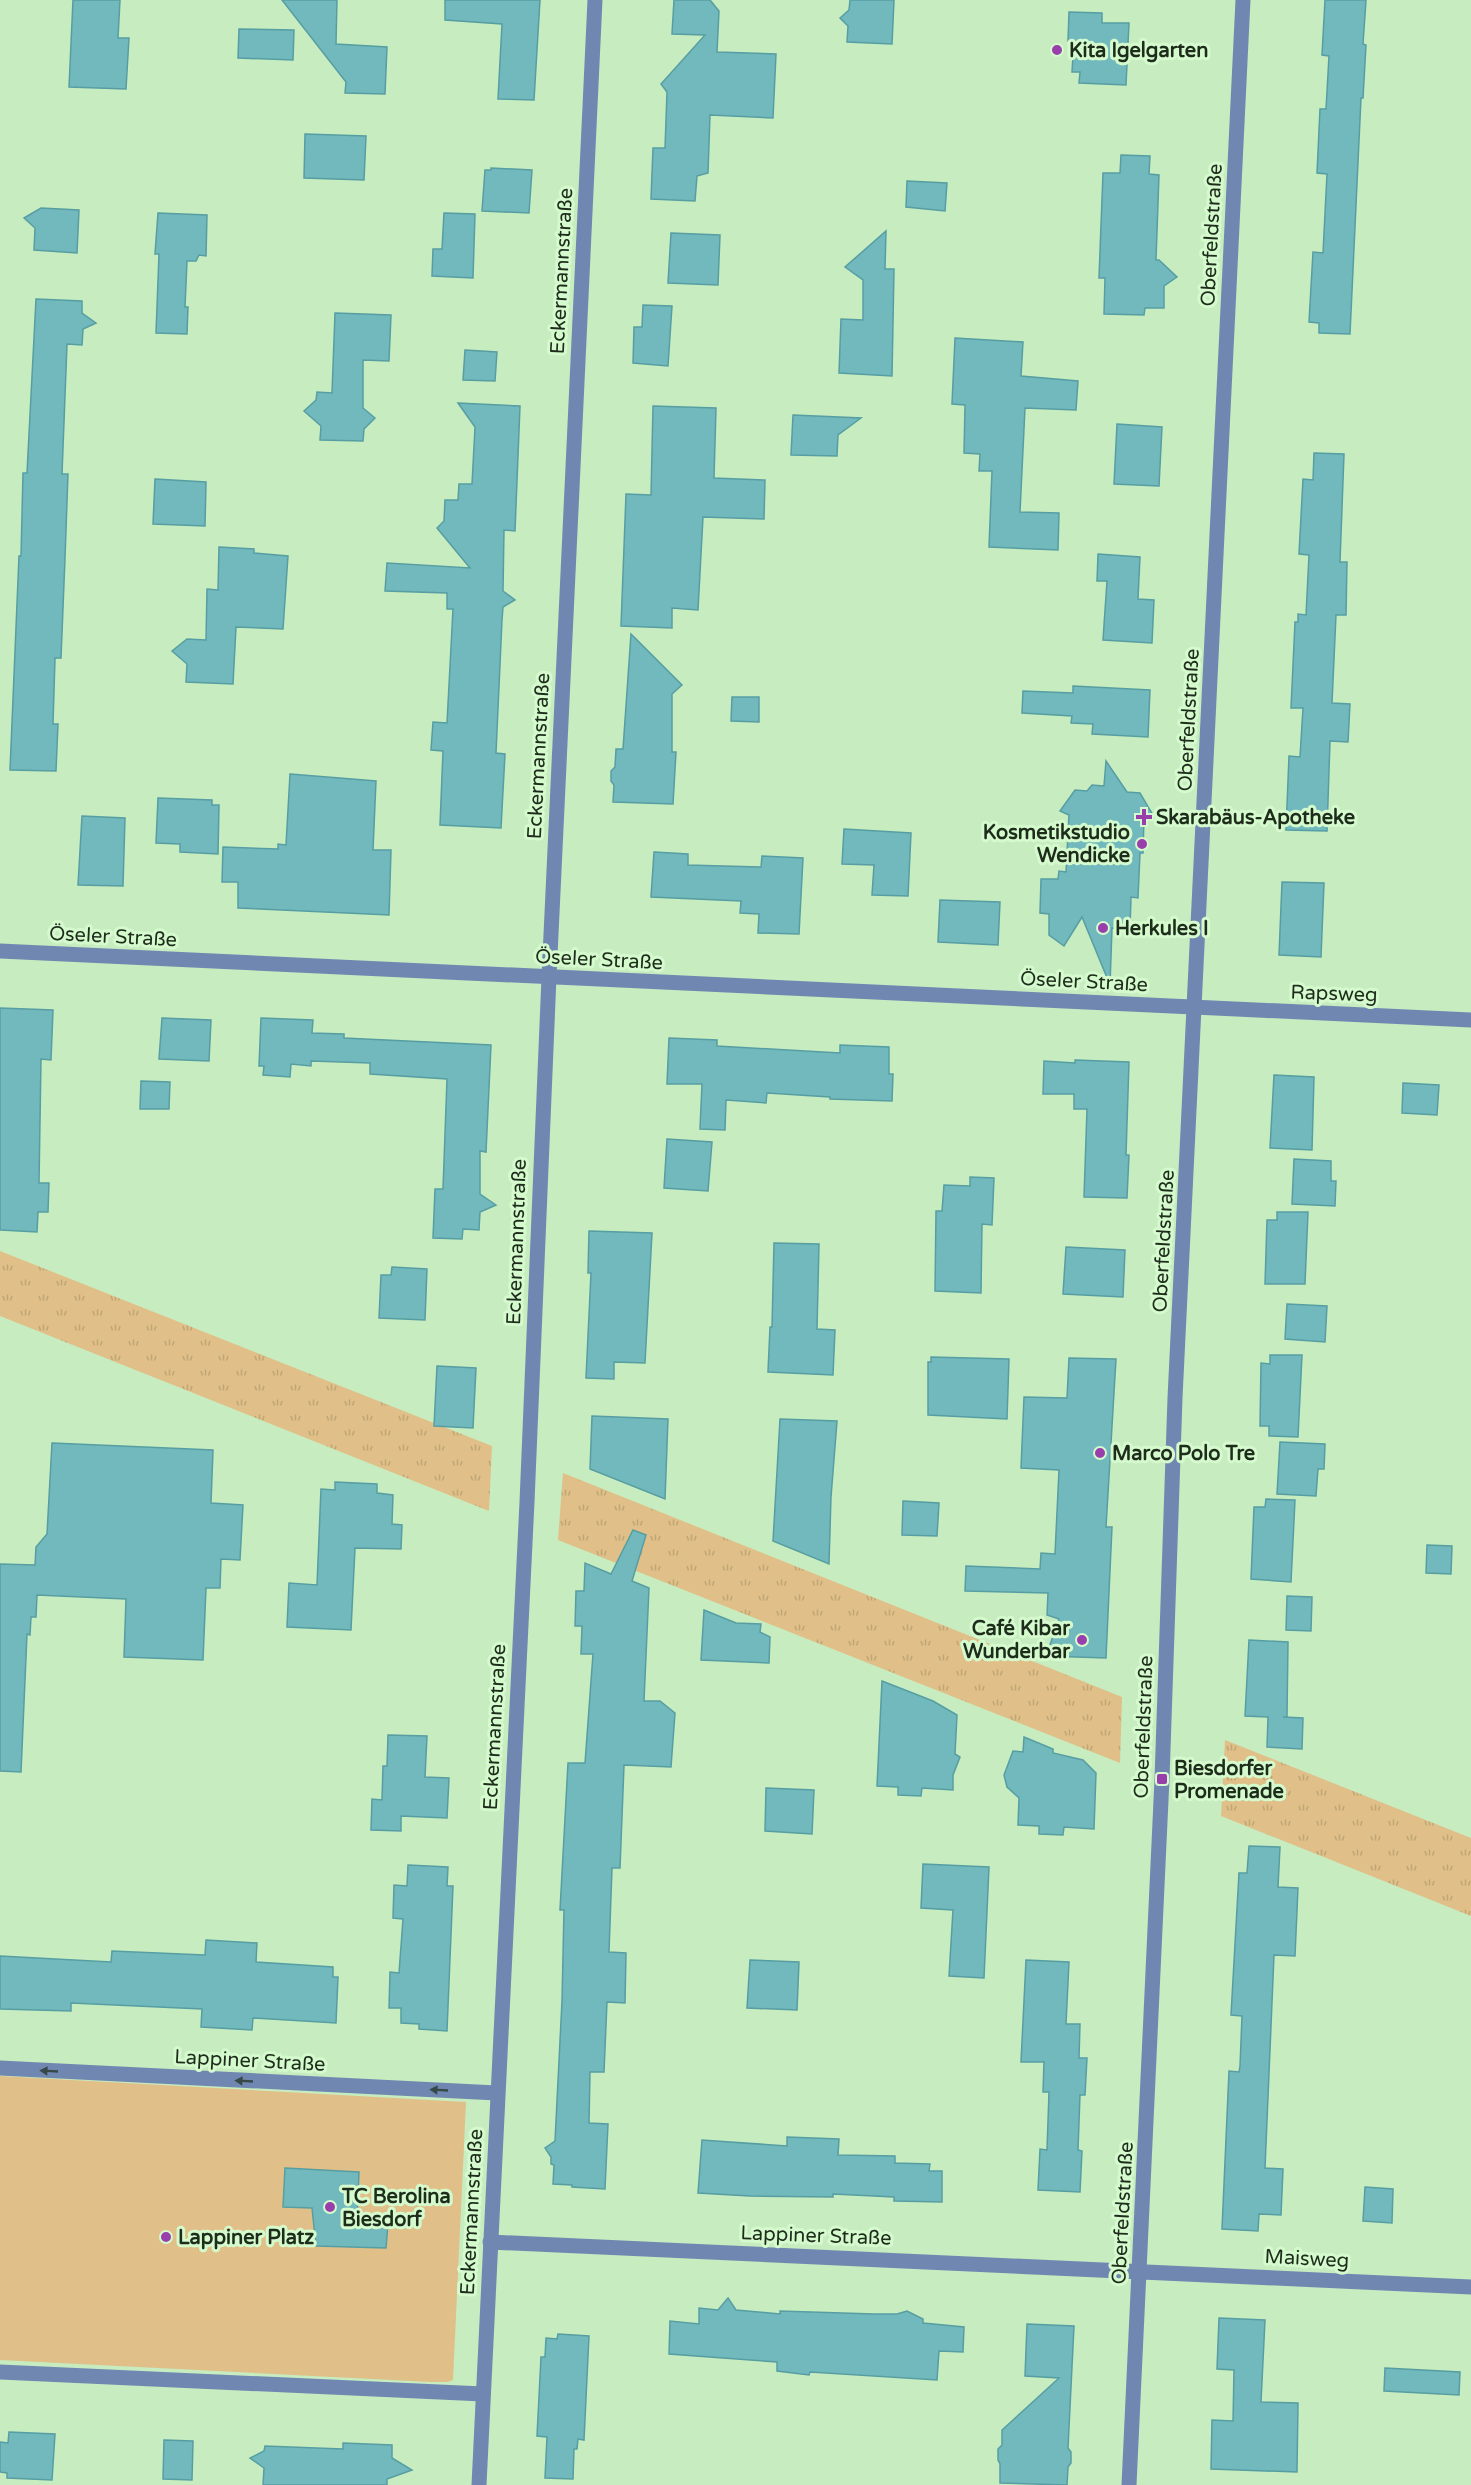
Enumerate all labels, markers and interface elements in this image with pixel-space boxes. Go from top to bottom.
place label: Kita Igelgarten [1069,39,1208,63]
marker: Kita Igelgarten [1050,43,1064,57]
street label: Oberfeldstraße [1196,163,1228,307]
street label: Eckermannstraße [546,187,578,355]
street label: Oberfeldstraße [1173,648,1205,792]
street label: Eckermannstraße [523,672,555,840]
place label: Skarabäus-Apotheke [1156,806,1355,830]
marker: Skarabäus-Apotheke [1137,810,1151,824]
place label: Kosmetikstudio Wendicke [983,821,1130,868]
marker: Kosmetikstudio Wendicke [1135,837,1149,851]
place label: Herkules I [1115,917,1209,941]
street label: Öseler Straße [48,921,178,952]
marker: Herkules I [1096,921,1110,935]
street label: Öseler Straße [534,944,664,975]
street label: Öseler Straße [1019,966,1149,997]
street label: Rapsweg [1290,980,1378,1008]
street label: Eckermannstraße [502,1158,532,1326]
street label: Oberfeldstraße [1148,1169,1180,1313]
place label: Marco Polo Tre [1112,1442,1255,1466]
marker: Marco Polo Tre [1093,1446,1107,1460]
place label: Café Kibar Wunderbar [963,1617,1070,1664]
marker: Café Kibar Wunderbar [1075,1633,1089,1647]
street label: Eckermannstraße [479,1643,511,1811]
street label: Oberfeldstraße [1130,1655,1158,1799]
place label: Biesdorfer Promenade [1174,1757,1284,1804]
marker: Biesdorfer Promenade [1155,1772,1169,1786]
street label: Lappiner Straße [174,2045,326,2077]
one-way arrow [40,2066,59,2075]
one-way arrow [235,2076,254,2085]
one-way arrow [429,2086,448,2095]
street label: Eckermannstraße [456,2128,488,2296]
street label: Oberfeldstraße [1107,2141,1139,2285]
place label: TC Berolina Biesdorf [341,2185,451,2232]
marker: TC Berolina Biesdorf [323,2200,337,2214]
street label: Lappiner Straße [740,2221,892,2251]
place label: Lappiner Platz [178,2226,314,2250]
marker: Lappiner Platz [159,2230,173,2244]
street label: Maisweg [1264,2245,1350,2273]

